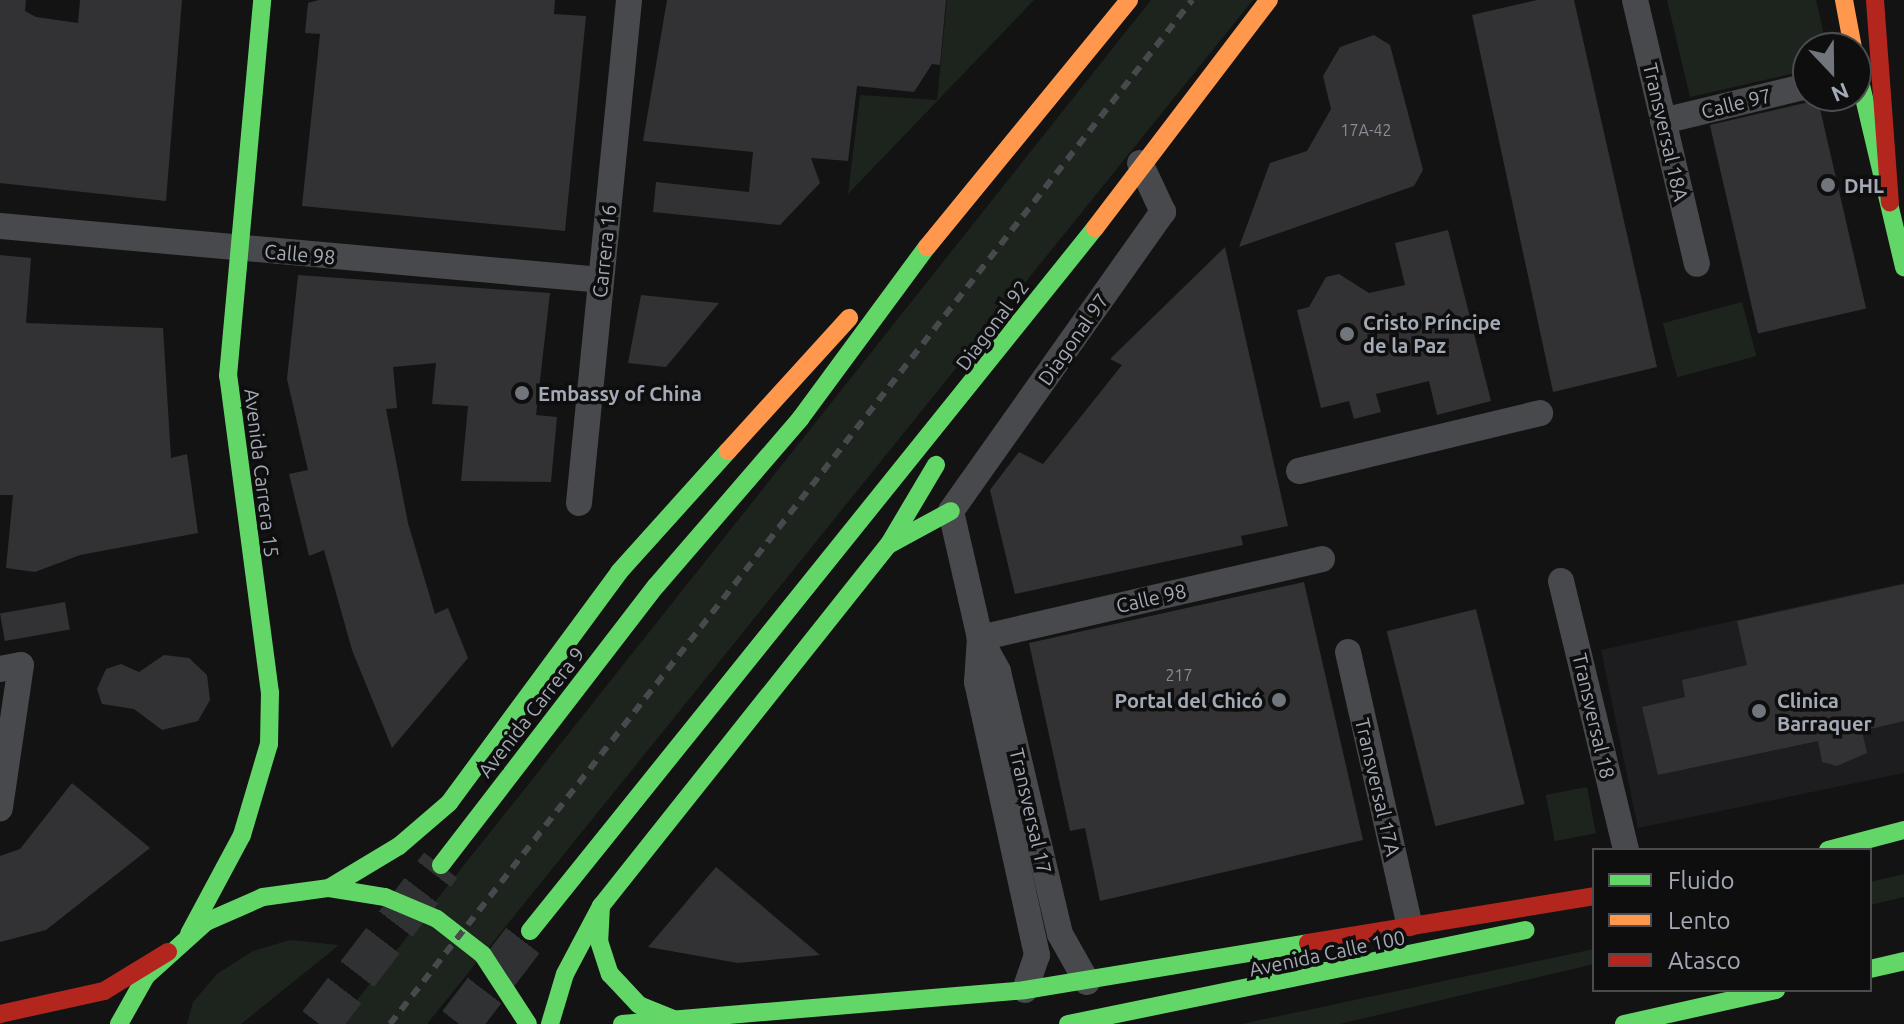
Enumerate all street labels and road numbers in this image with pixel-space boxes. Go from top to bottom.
street label: Transversal 18A [1638,61,1694,203]
street label: Calle 97 [1699,83,1773,123]
street label: Carrera 16 [587,203,621,299]
street label: Calle 98 [263,239,337,269]
street label: Diagonal 92 [950,275,1034,375]
street label: Diagonal 97 [1033,288,1113,390]
street label: Avenida Carrera 15 [240,387,284,559]
street label: Calle 98 [1114,578,1188,618]
street label: Avenida Carrera 9 [473,642,589,782]
street label: Transversal 18 [1568,651,1620,781]
street label: Transversal 17A [1350,716,1406,858]
street label: Transversal 17 [1005,746,1057,876]
street label: Avenida Calle 100 [1247,925,1407,981]

